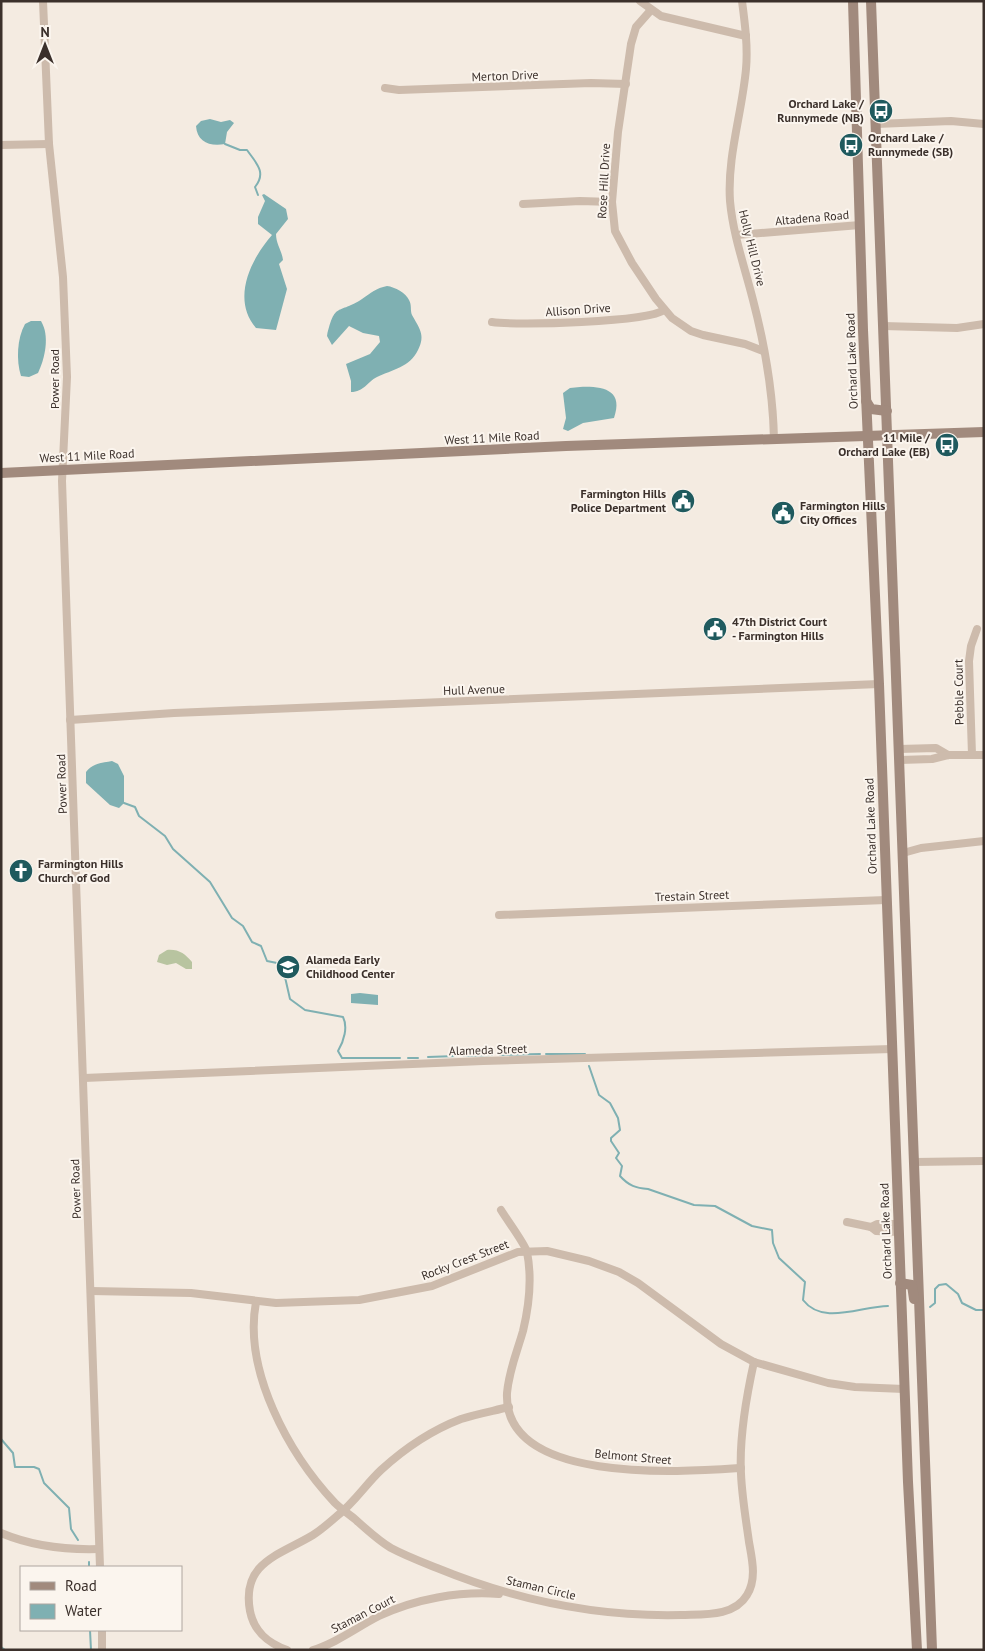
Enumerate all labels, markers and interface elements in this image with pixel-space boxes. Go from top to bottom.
north arrow [20,20,70,70]
text: N [40,23,50,41]
street label: Merton Drive [471,67,539,84]
place label: Orchard Lake / Runnymede (NB) [777,96,865,125]
bus stop icon: Orchard Lake / Runnymede (NB) [868,98,894,124]
place label: Orchard Lake / Runnymede (SB) [868,130,953,159]
bus stop icon: Orchard Lake / Runnymede (SB) [838,132,864,158]
street label: Rose Hill Drive [594,143,613,219]
street label: Altadena Road [774,207,850,228]
street label: Holly Hill Drive [736,208,769,288]
street label: Allison Drive [545,300,611,319]
street label: Orchard Lake Road [842,313,861,409]
street label: Power Road [47,349,62,409]
street label: West 11 Mile Road [444,428,540,447]
place label: 11 Mile / Orchard Lake (EB) [838,430,931,459]
bus stop icon: 11 Mile / Orchard Lake (EB) [934,432,960,458]
street label: West 11 Mile Road [39,446,135,465]
place label: Farmington Hills Police Department [571,486,667,515]
public building icon: Farmington Hills Police Department [670,488,696,514]
place label: Farmington Hills City Offices [800,498,885,527]
public building icon: Farmington Hills City Offices [770,500,796,526]
place label: 47th District Court - Farmington Hills [732,614,828,643]
public building icon: 47th District Court - Farmington Hills [702,616,728,642]
street label: Pebble Court [950,659,967,725]
street label: Hull Avenue [443,681,505,698]
street label: Power Road [53,754,70,814]
street label: Orchard Lake Road [861,778,880,874]
place label: Farmington Hills Church of God [38,856,123,885]
church icon: Farmington Hills Church of God [8,858,34,884]
street label: Trestain Street [655,887,729,904]
place label: Alameda Early Childhood Center [306,952,395,981]
school or university icon: Alameda Early Childhood Center [275,954,301,980]
street label: Alameda Street [448,1041,528,1058]
street label: Power Road [67,1159,84,1219]
street label: Orchard Lake Road [876,1183,895,1279]
street label: Rocky Crest Street [419,1236,511,1283]
street label: Belmont Street [594,1446,672,1467]
legend [20,1566,182,1631]
street label: Staman Circle [505,1572,577,1603]
text: Road [65,1576,97,1595]
street label: Staman Court [328,1591,397,1636]
text: Water [65,1601,102,1620]

